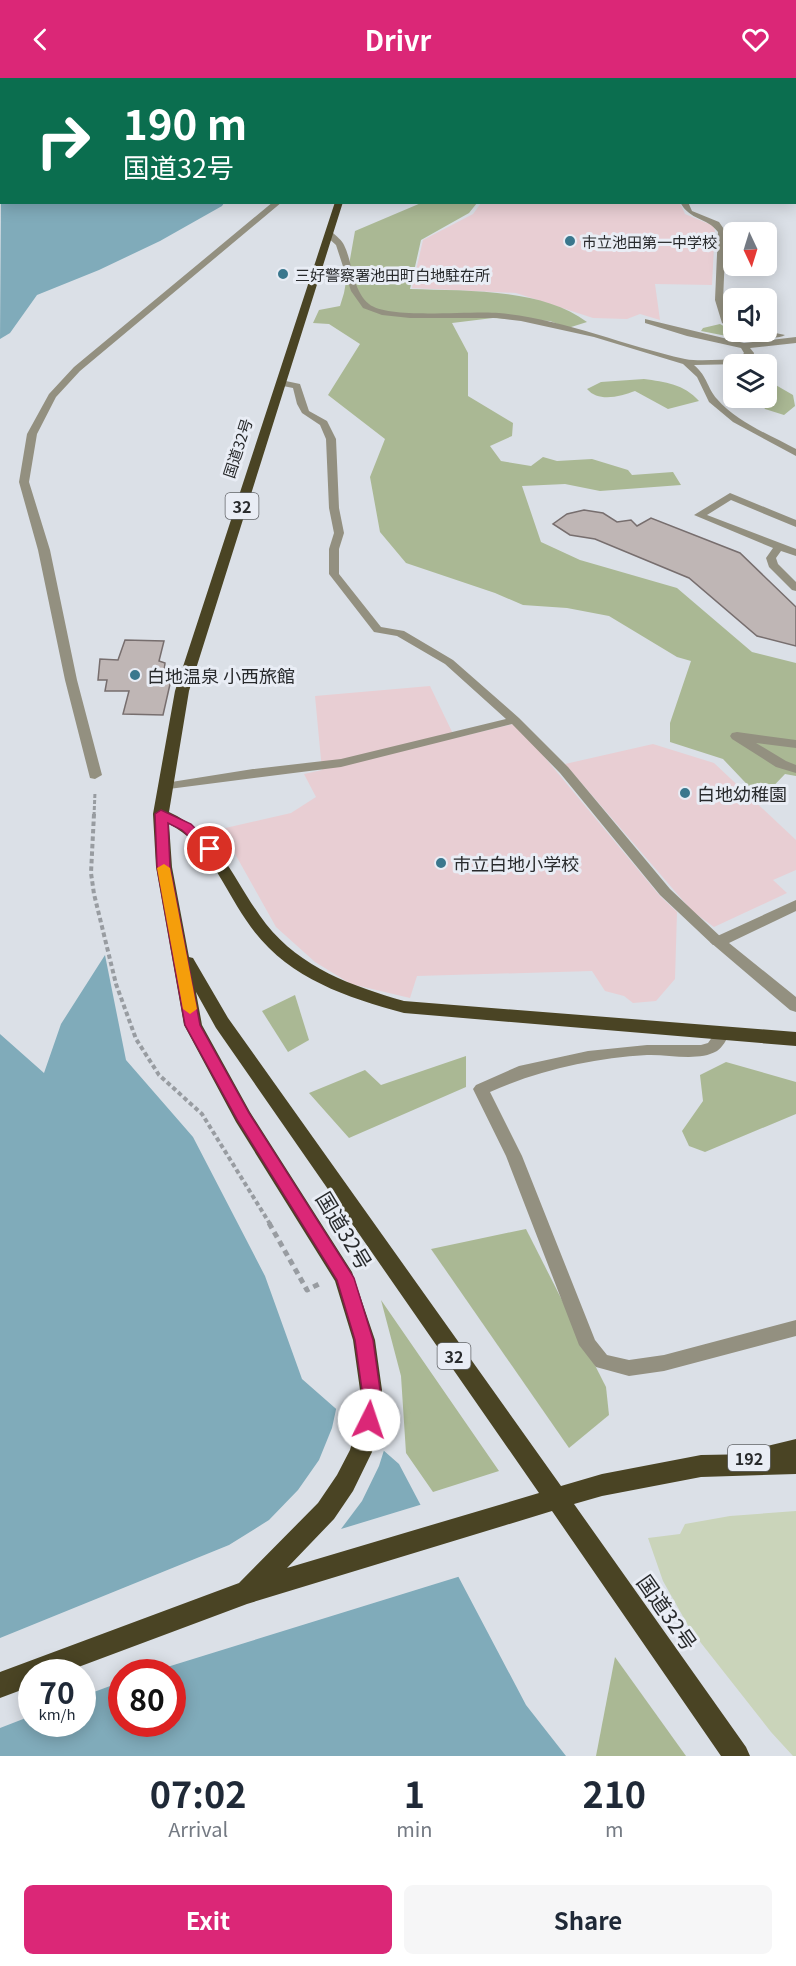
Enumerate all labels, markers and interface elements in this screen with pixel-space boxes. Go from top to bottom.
text: Drivr [365,20,431,59]
icon: back [24,23,57,56]
icon: heart [739,23,772,56]
text: 190 m [123,91,247,152]
icon: right [24,102,102,180]
text: 国道32号 [123,147,234,186]
north arrow [723,222,777,276]
map controls [723,222,777,408]
place label: 市立池田第一中学校 [582,231,717,252]
marker: 市立池田第一中学校 [563,234,577,248]
place label: 三好警察署池田町白地駐在所 [295,264,490,285]
marker: 三好警察署池田町白地駐在所 [276,267,290,281]
button: sound [723,288,777,342]
button: layers [723,354,777,408]
street label: 国道32号 [217,415,257,481]
road number: 32 [226,493,258,519]
place label: 白地温泉 小西旅館 [147,662,295,688]
marker: 白地温泉 小西旅館 [128,668,142,682]
place label: 白地幼稚園 [697,780,787,806]
marker: 白地幼稚園 [678,786,692,800]
pin [184,823,235,874]
icon: arrive [193,832,226,865]
place label: 市立白地小学校 [453,850,579,876]
marker: 市立白地小学校 [434,856,448,870]
street label: 国道32号 [310,1185,380,1275]
road number: 32 [438,1343,470,1369]
position arrow [337,1388,401,1452]
road number: 192 [728,1445,770,1471]
street label: 国道32号 [631,1568,705,1656]
speed limit sign: 80 [108,1659,186,1737]
text: 70 [39,1669,75,1713]
text: km/h [38,1703,76,1724]
text: 07:02 [150,1766,247,1818]
text: 1 [404,1766,425,1818]
text: 210 [582,1766,646,1818]
text: Arrival [168,1814,228,1843]
text: min [396,1814,433,1843]
text: m [605,1814,624,1843]
button: Exit [24,1885,392,1954]
button: Share [404,1885,772,1954]

